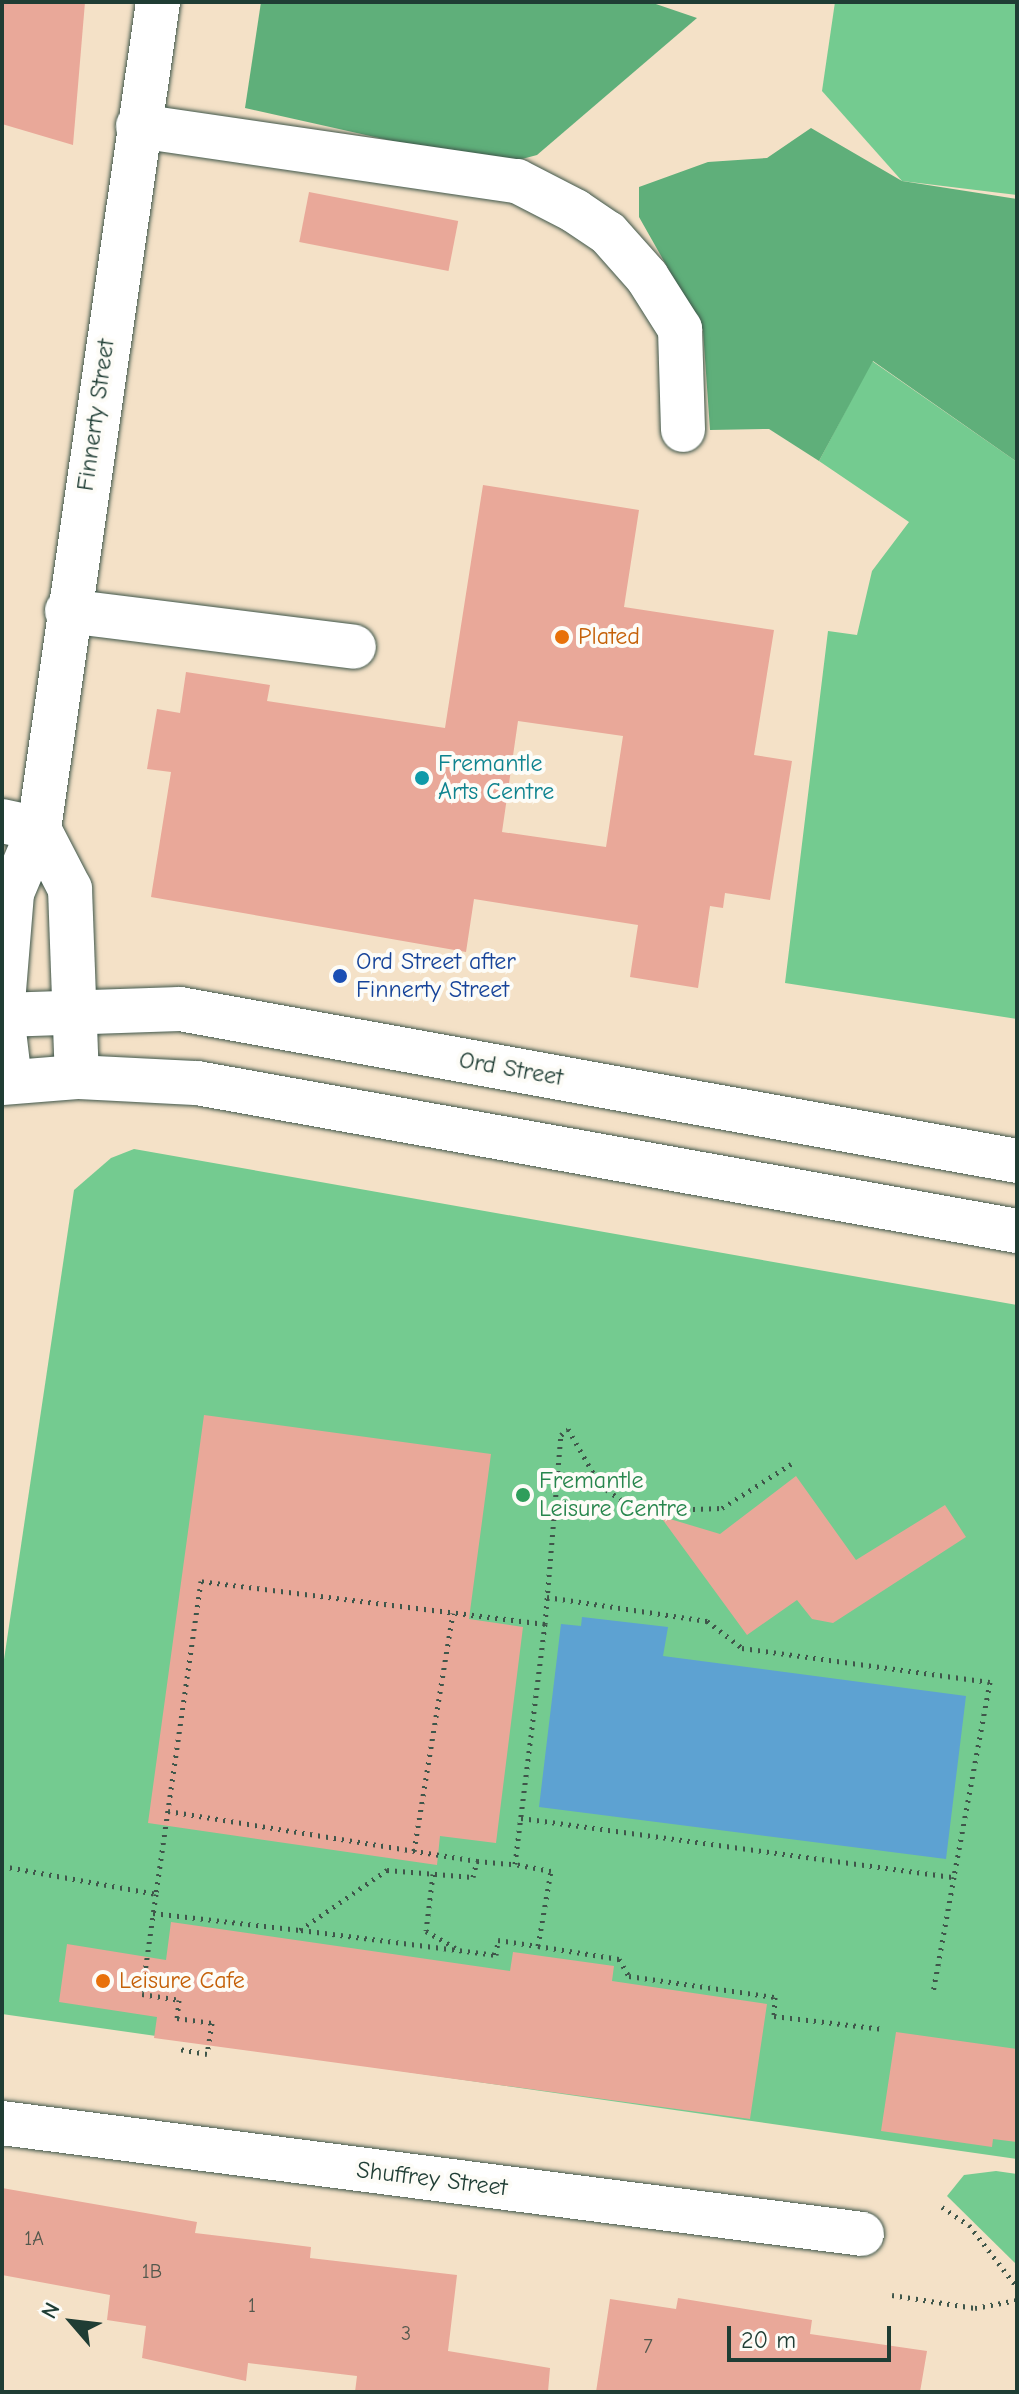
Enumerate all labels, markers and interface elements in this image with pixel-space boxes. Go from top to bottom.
street label: Finnerty Street [71,337,121,493]
place label: Plated [578,623,640,651]
marker: Plated [553,628,571,646]
place label: Fremantle Arts Centre [438,750,554,806]
marker: Fremantle Arts Centre [413,769,431,787]
place label: Ord Street after Finnerty Street [356,948,516,1004]
marker: Ord Street after Finnerty Street [331,967,349,985]
street label: Ord Street [457,1046,565,1092]
place label: Fremantle Leisure Centre [539,1467,687,1523]
marker: Fremantle Leisure Centre [514,1486,532,1504]
place label: Leisure Cafe [119,1967,245,1995]
marker: Leisure Cafe [94,1972,112,1990]
street label: Shuffrey Street [355,2155,509,2203]
house number: 1A [24,2226,44,2250]
house number: 1B [142,2259,162,2283]
north arrow [32,2282,112,2362]
house number: 1 [248,2293,256,2317]
text: N [36,2298,66,2323]
scale bar [731,2310,895,2360]
house number: 3 [401,2321,411,2345]
text: 20 m [741,2326,796,2354]
house number: 7 [643,2334,653,2358]

